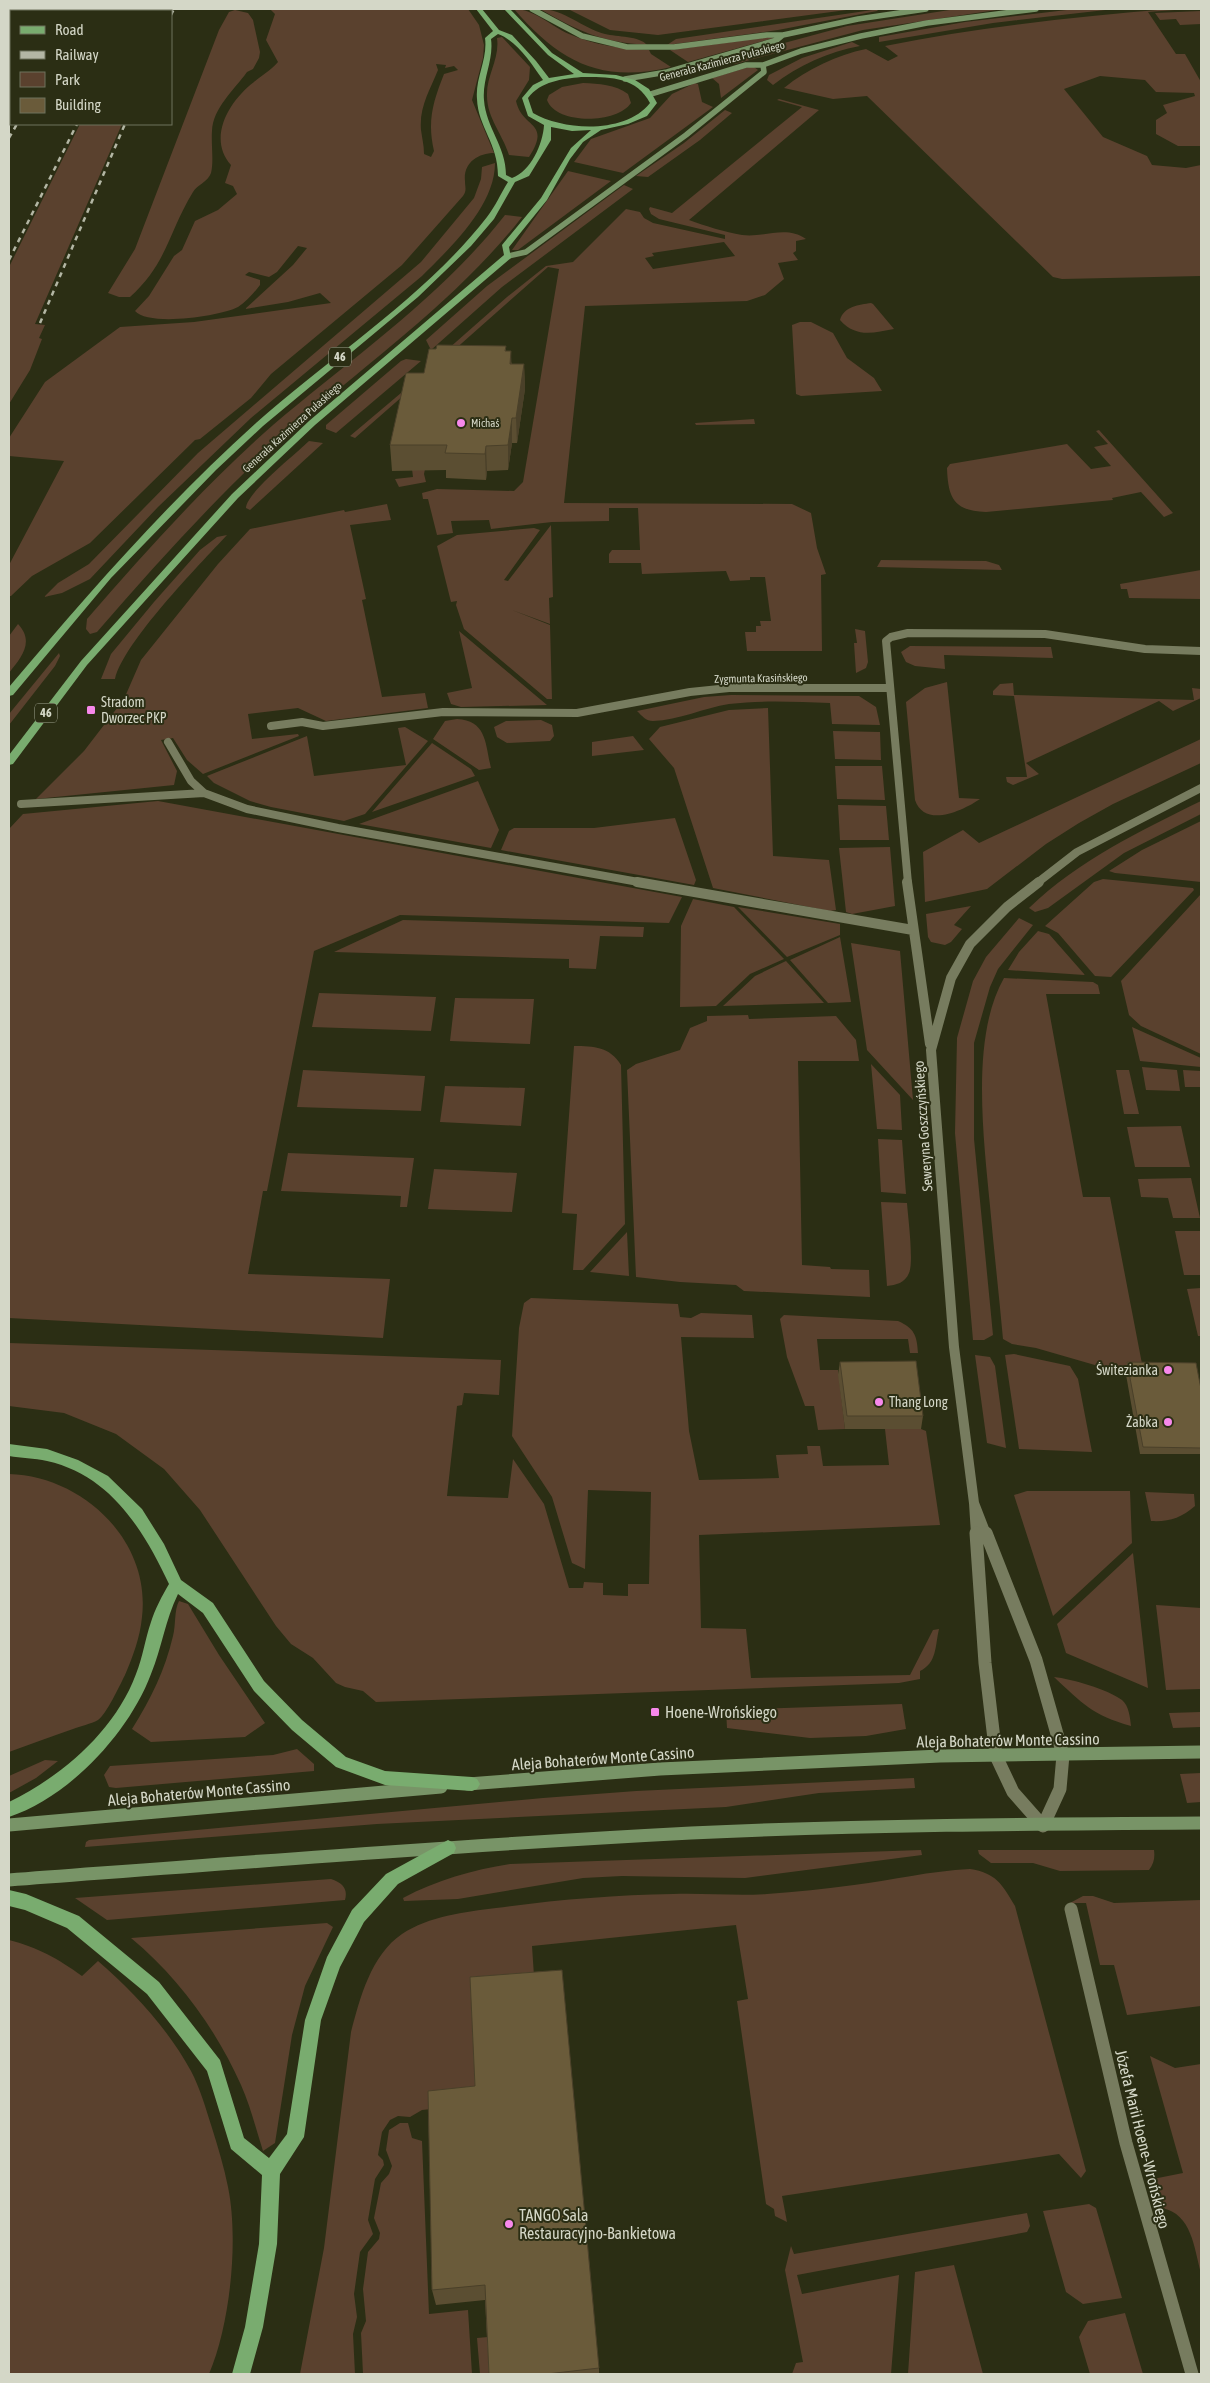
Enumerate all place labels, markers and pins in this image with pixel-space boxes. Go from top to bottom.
marker: Michaś [455,417,467,429]
place label: Michaś [471,417,499,429]
place label: Stradom Dworzec PKP [101,694,167,726]
marker: Stradom Dworzec PKP [85,704,97,716]
place label: Świtezianka [1096,1362,1158,1378]
marker: Świtezianka [1162,1364,1174,1376]
place label: Thang Long [889,1394,948,1410]
marker: Thang Long [873,1396,885,1408]
place label: Żabka [1126,1414,1158,1430]
marker: Żabka [1162,1416,1174,1428]
place label: Hoene-Wrońskiego [665,1703,777,1722]
marker: Hoene-Wrońskiego [649,1706,661,1718]
place label: TANGO Sala Restauracyjno-Bankietowa [519,2206,676,2243]
marker: TANGO Sala Restauracyjno-Bankietowa [503,2218,515,2230]

